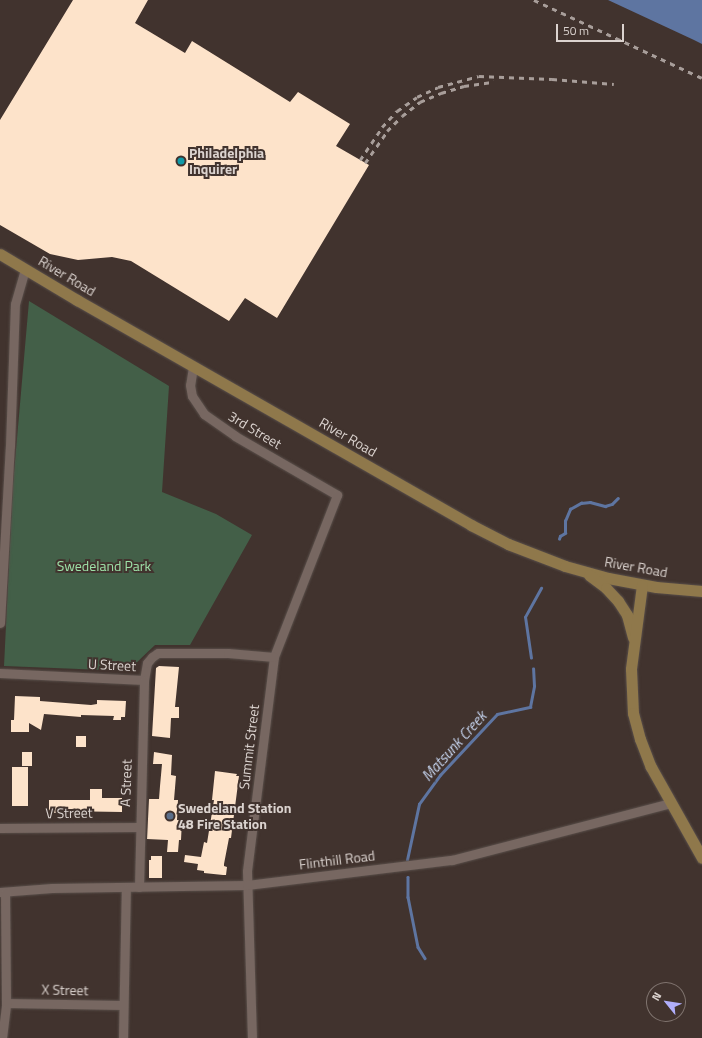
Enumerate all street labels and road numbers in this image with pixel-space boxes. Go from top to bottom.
street label: River Road [35,252,99,300]
street label: 3rd Street [225,408,285,452]
street label: River Road [316,414,380,460]
street label: River Road [603,553,669,581]
street label: U Street [87,655,137,675]
street label: Summit Street [235,704,263,790]
street label: A Street [117,759,135,807]
street label: V Street [45,804,93,822]
street label: Flinthill Road [298,847,376,873]
street label: X Street [41,981,89,999]

